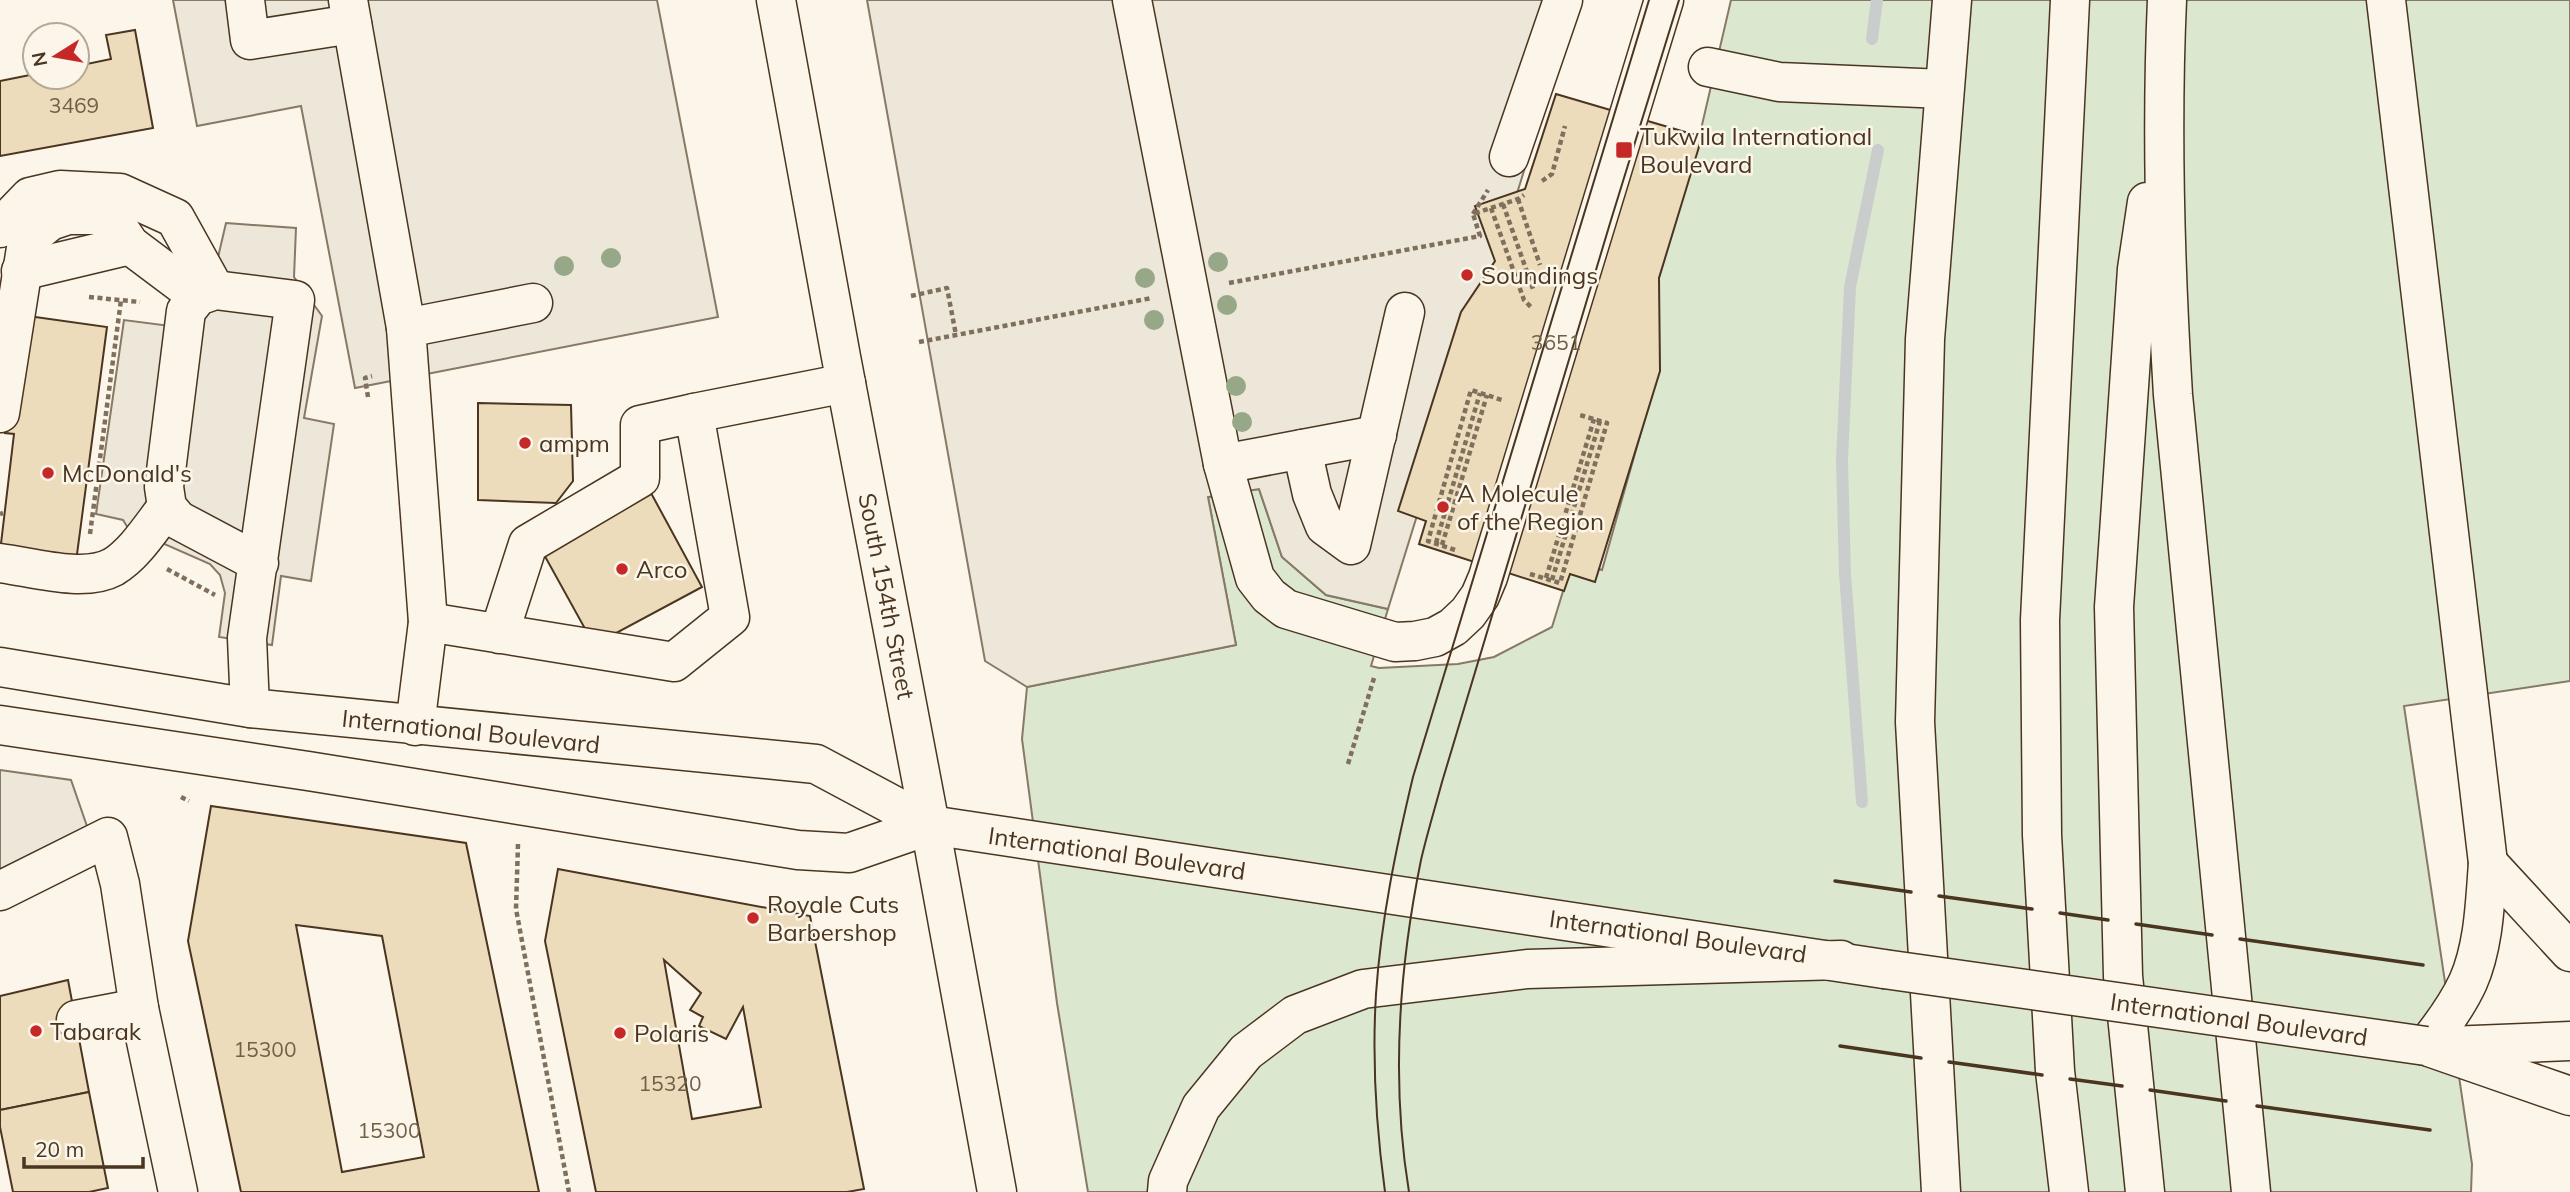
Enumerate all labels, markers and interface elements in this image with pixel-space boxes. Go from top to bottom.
north arrow [21,21,91,91]
text: N [26,50,52,69]
house number: 3469 [49,92,99,118]
place label: Tukwila International Boulevard [1640,121,1872,179]
marker: Tukwila International Boulevard [1614,140,1634,160]
place label: Soundings [1481,260,1598,290]
marker: Soundings [1459,267,1475,283]
house number: 3651 [1531,329,1581,355]
place label: ampm [539,428,610,458]
marker: ampm [517,435,533,451]
place label: McDonald's [62,458,192,488]
marker: McDonald's [40,465,56,481]
place label: A Molecule of the Region [1457,478,1604,536]
street label: South 154th Street [852,490,922,702]
marker: A Molecule of the Region [1435,499,1451,515]
place label: Arco [636,554,688,584]
marker: Arco [614,561,630,577]
street label: International Boulevard [340,703,602,759]
street label: International Boulevard [986,820,1248,886]
place label: Royale Cuts Barbershop [767,889,899,947]
street label: International Boulevard [1547,903,1809,969]
marker: Royale Cuts Barbershop [745,910,761,926]
street label: International Boulevard [2108,986,2370,1052]
place label: Tabarak [50,1016,142,1046]
place label: Polaris [634,1018,709,1048]
marker: Tabarak [28,1023,44,1039]
marker: Polaris [612,1025,628,1041]
house number: 15300 [234,1036,297,1062]
house number: 15320 [639,1070,702,1096]
house number: 15300 [358,1117,421,1143]
scale bar [24,1126,144,1170]
text: 20 m [35,1136,84,1162]

